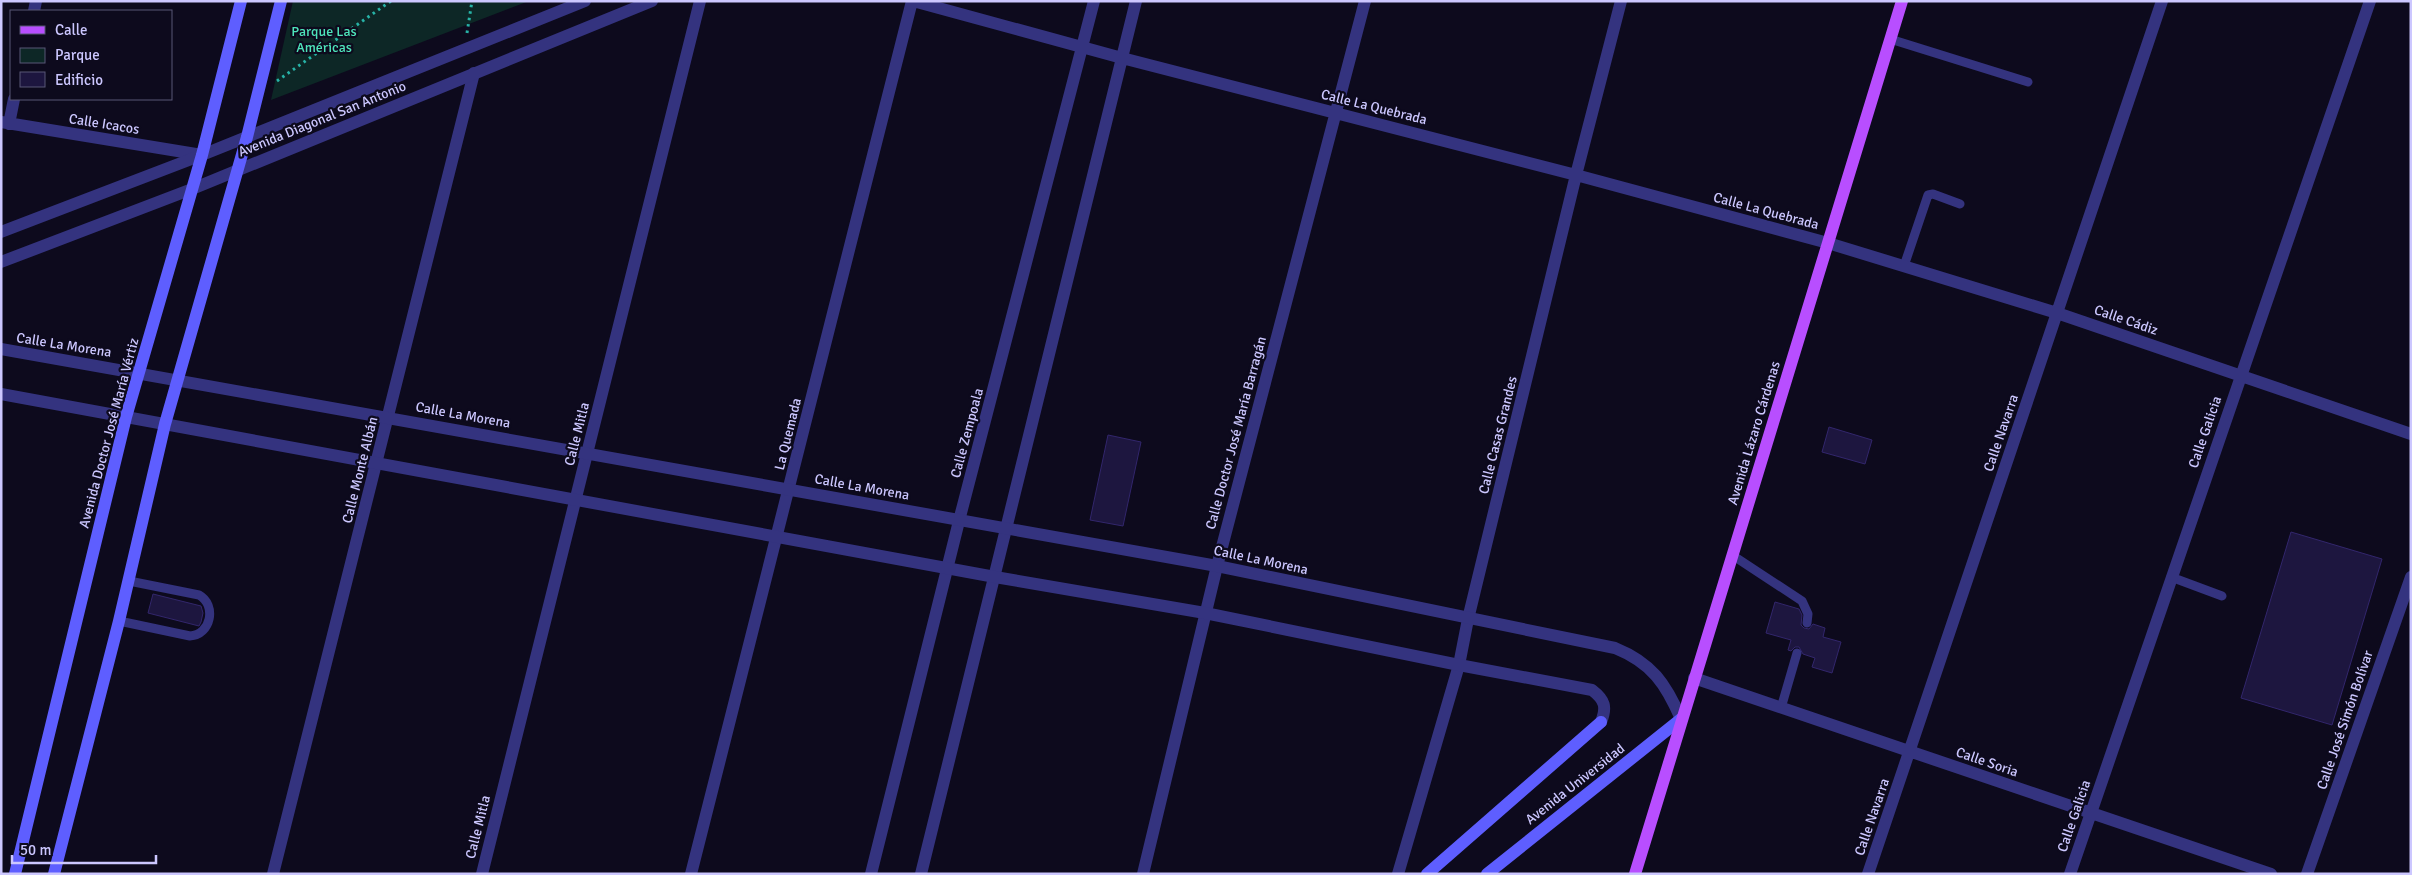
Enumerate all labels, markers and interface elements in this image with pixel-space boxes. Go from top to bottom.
legend [10,10,172,100]
text: Calle [55,21,88,39]
park label: Parque Las Américas [291,23,357,56]
text: Parque [55,46,100,64]
text: Edificio [55,71,103,89]
street label: Avenida Diagonal San Antonio [236,77,408,161]
street label: Calle La Quebrada [1319,86,1429,128]
street label: Calle Icacos [68,110,140,138]
street label: Calle La Quebrada [1711,189,1821,233]
street label: Calle Cádiz [2092,301,2160,339]
street label: Calle La Morena [15,329,113,361]
street label: Calle Doctor José María Barragán [1202,335,1270,531]
street label: Avenida Doctor José María Vértiz [75,336,143,530]
street label: Avenida Lázaro Cárdenas [1724,359,1784,507]
street label: Calle Casas Grandes [1475,374,1521,496]
street label: Calle Zempoala [947,386,987,480]
street label: Calle Navarra [1980,392,2022,474]
street label: Calle Galicia [2185,394,2225,470]
street label: La Quemada [771,396,805,472]
street label: Calle La Morena [414,398,512,432]
street label: Calle Mitla [561,401,593,467]
street label: Calle Monte Albán [339,415,381,525]
street label: Calle La Morena [813,470,911,504]
street label: Calle La Morena [1212,542,1310,578]
street label: Calle José Simón Bolívar [2313,647,2377,792]
street label: Avenida Universidad [1522,740,1628,828]
street label: Calle Soria [1954,743,2020,781]
street label: Calle Navarra [1851,776,1893,858]
street label: Calle Galicia [2054,778,2094,854]
street label: Calle Mitla [462,794,494,860]
scale bar [12,832,156,864]
text: 50 m [20,841,51,859]

